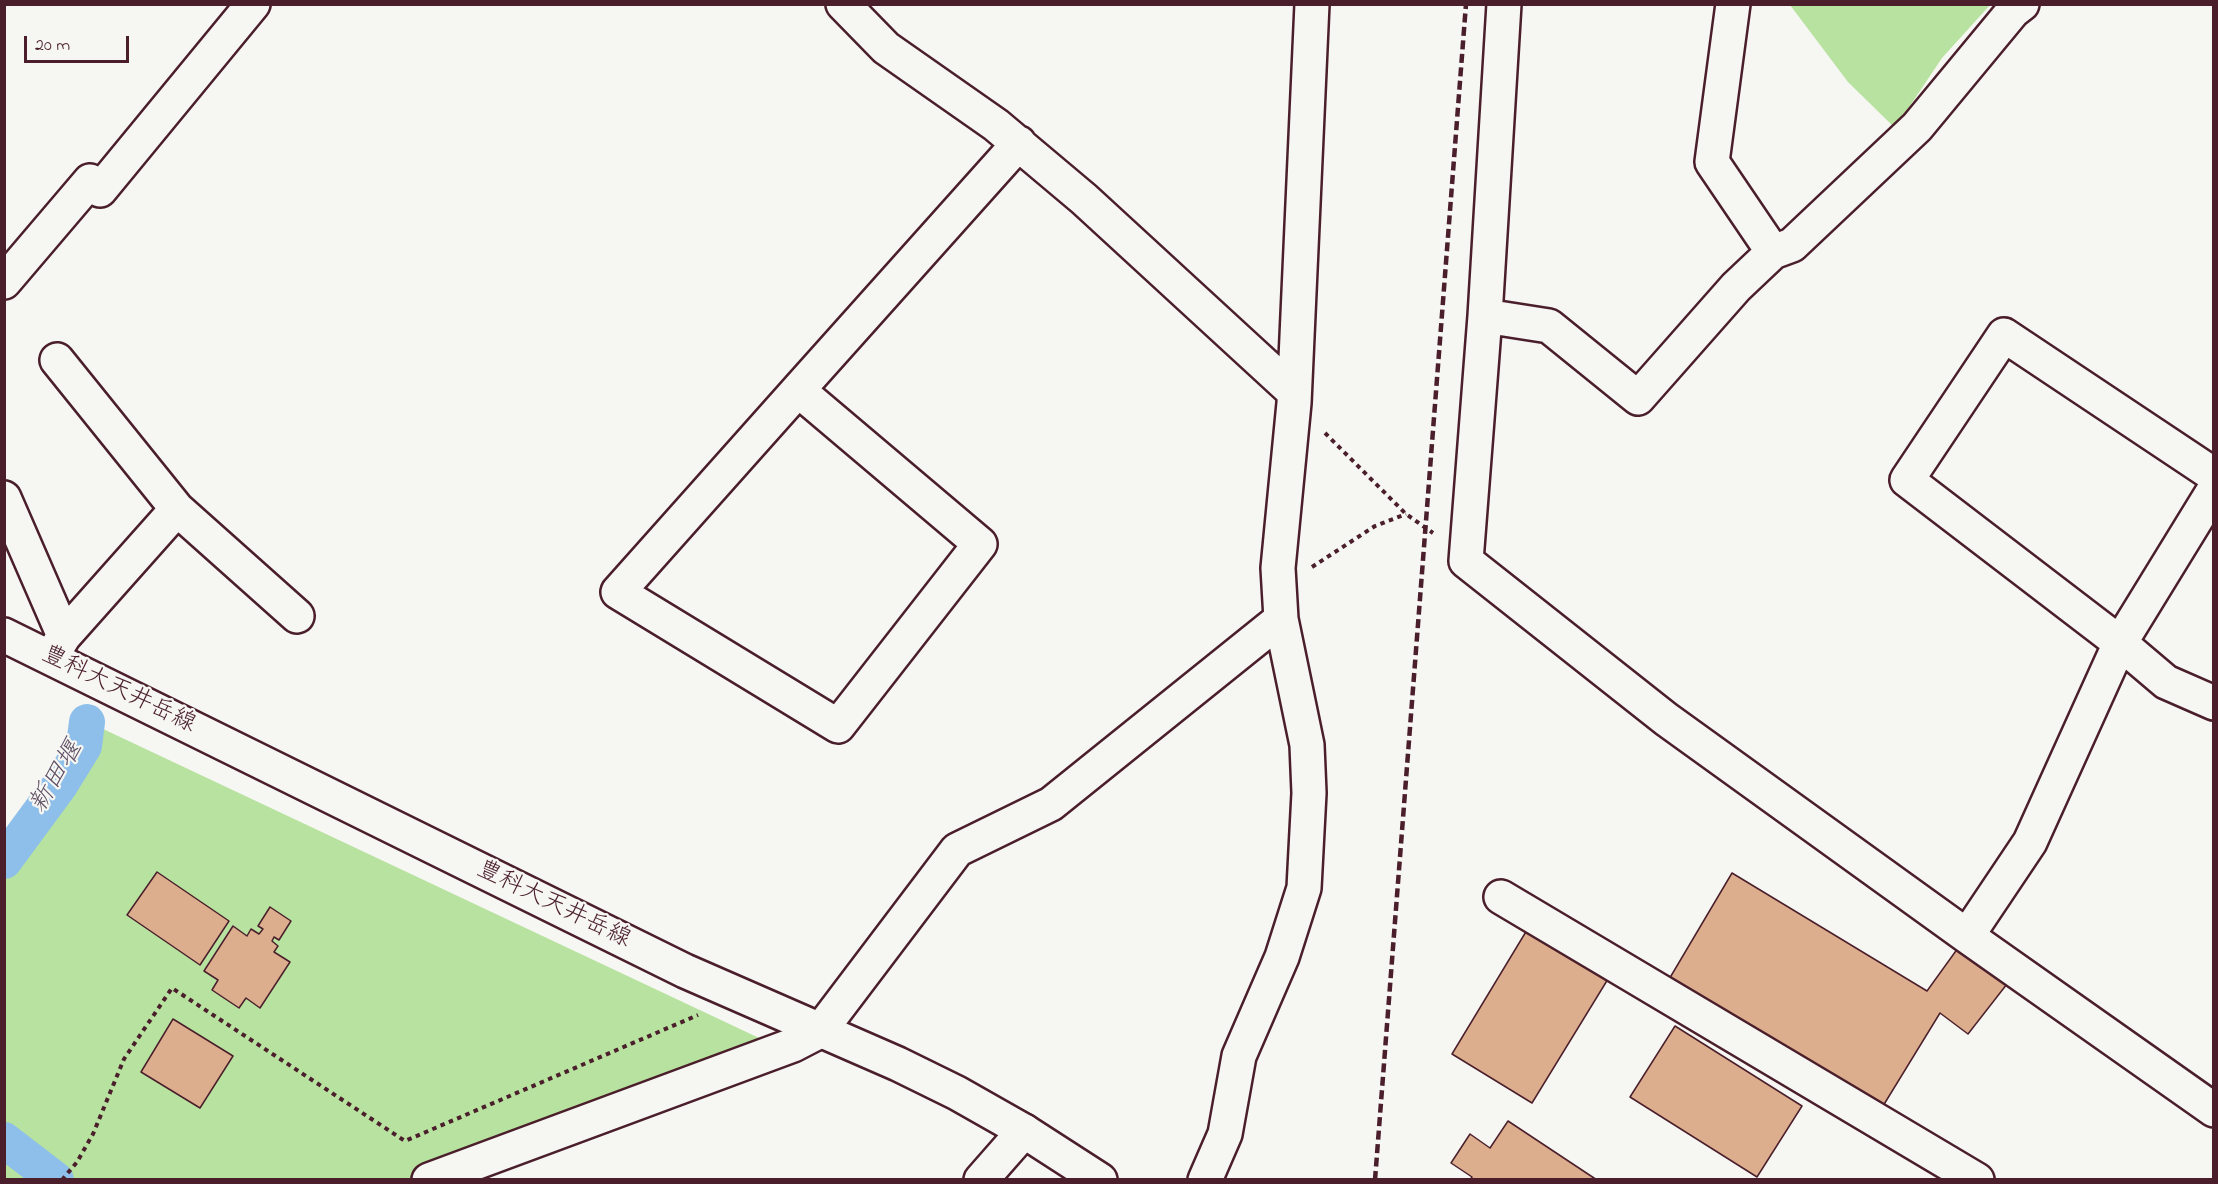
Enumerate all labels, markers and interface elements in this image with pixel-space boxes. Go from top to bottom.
scale bar [27,24,132,62]
text: 20 m [35,33,70,59]
street label: 豊科大天井岳線 [36,641,200,741]
water label: 新田堰 [25,737,91,819]
street label: 豊科大天井岳線 [471,856,635,956]

